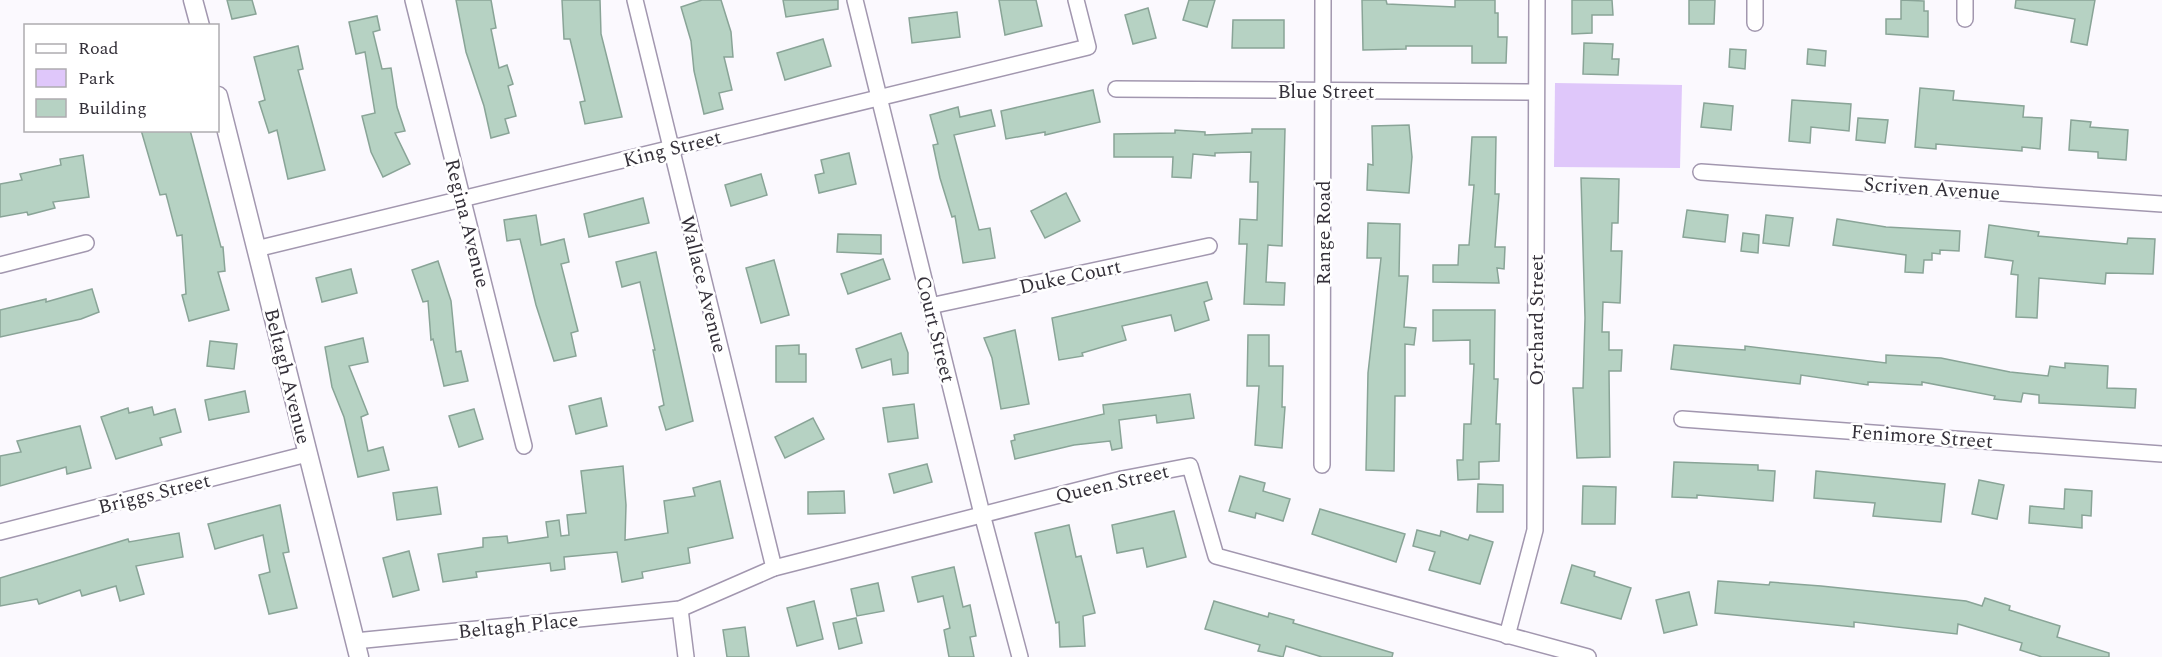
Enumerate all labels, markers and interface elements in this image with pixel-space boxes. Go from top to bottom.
legend [24,24,219,132]
text: Road [78,35,119,62]
text: Park [78,65,115,92]
street label: Blue Street [1277,77,1375,107]
text: Building [78,95,147,122]
street label: King Street [620,122,725,176]
street label: Regina Avenue [436,155,498,291]
street label: Scriven Avenue [1863,169,2001,209]
street label: Range Road [1309,180,1339,286]
street label: Wallace Avenue [671,212,735,356]
street label: Duke Court [1016,252,1124,302]
street label: Orchard Street [1522,254,1552,386]
street label: Court Street [907,273,963,386]
street label: Beltagh Avenue [256,305,318,447]
street label: Fenimore Street [1850,417,1994,457]
street label: Queen Street [1052,456,1172,512]
street label: Briggs Street [95,466,214,522]
street label: Beltagh Place [457,605,580,647]

